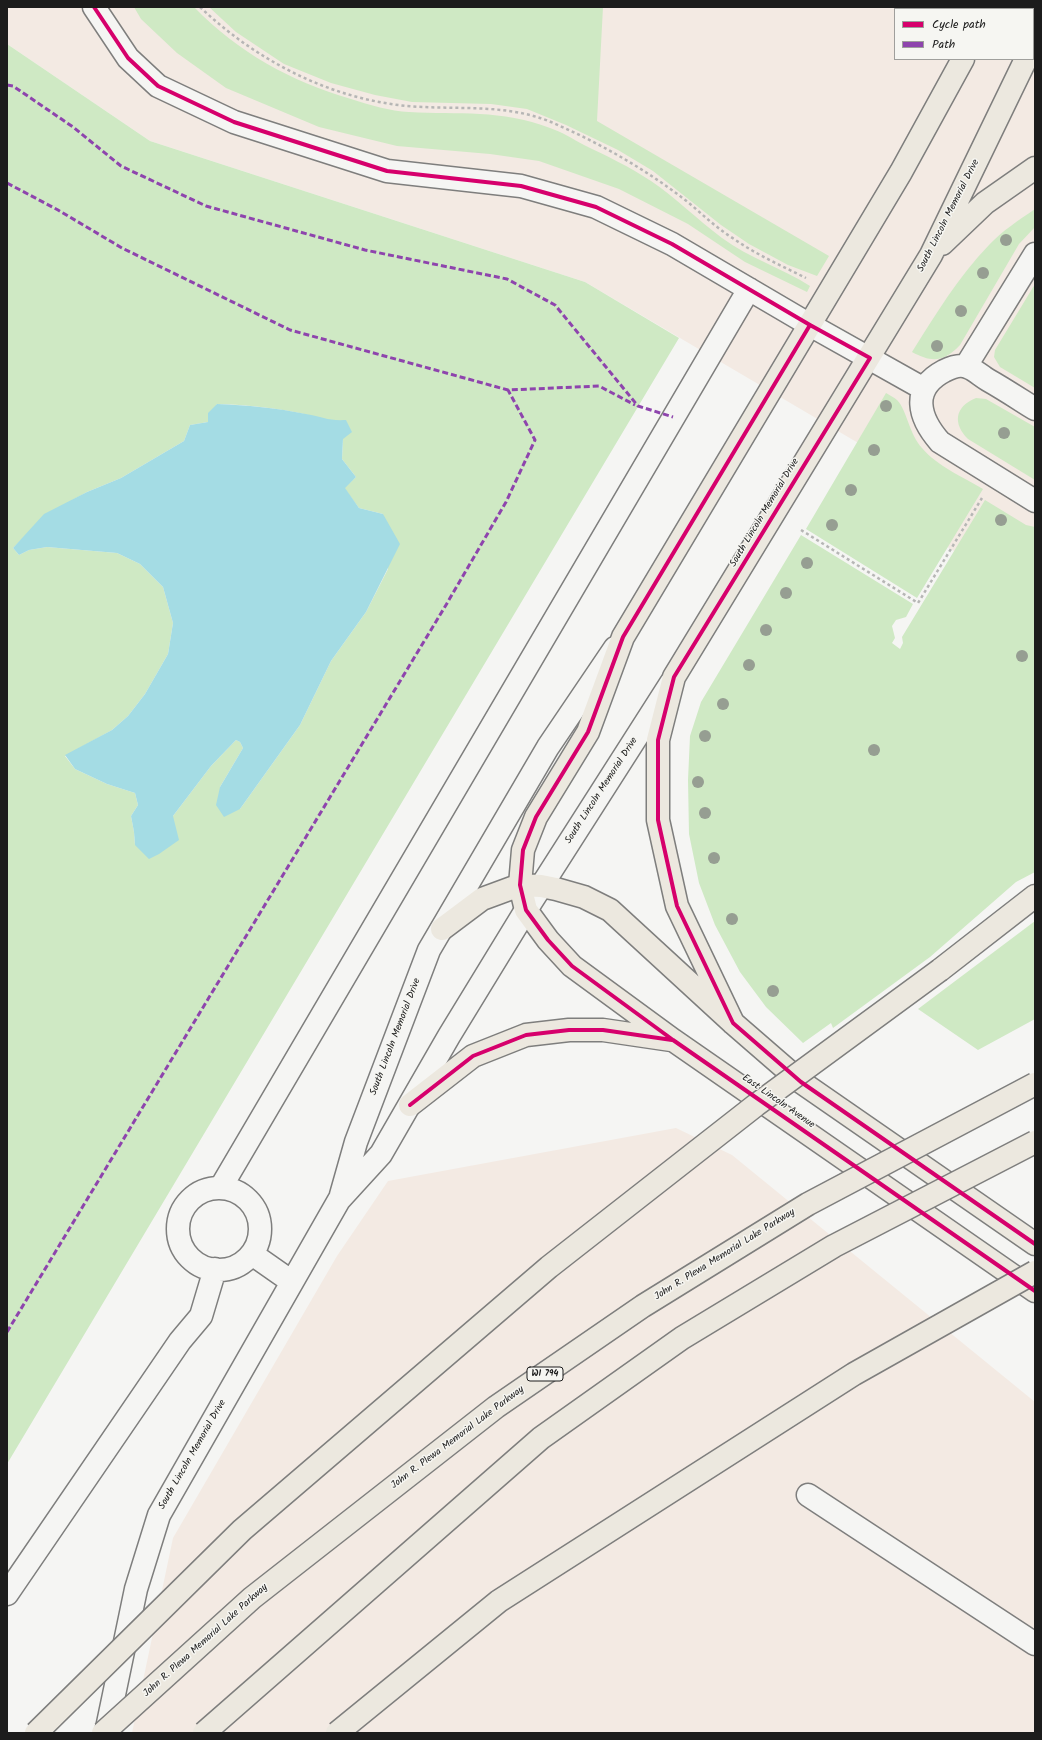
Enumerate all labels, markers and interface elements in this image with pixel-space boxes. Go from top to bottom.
legend [894,8,1034,60]
text: Cycle path [932,15,986,34]
text: Path [932,35,955,54]
street label: South Lincoln Memorial Drive [915,158,983,274]
street label: South Lincoln Memorial Drive [728,457,802,569]
street label: South Lincoln Memorial Drive [563,736,641,846]
street label: South Lincoln Memorial Drive [368,977,424,1097]
street label: East Lincoln Avenue [739,1072,817,1132]
street label: John R. Plewa Memorial Lake Parkway [653,1207,797,1303]
road number: WI 794 [527,1367,563,1381]
street label: John R. Plewa Memorial Lake Parkway [389,1384,527,1492]
street label: South Lincoln Memorial Drive [157,1398,229,1512]
street label: John R. Plewa Memorial Lake Parkway [141,1582,271,1700]

